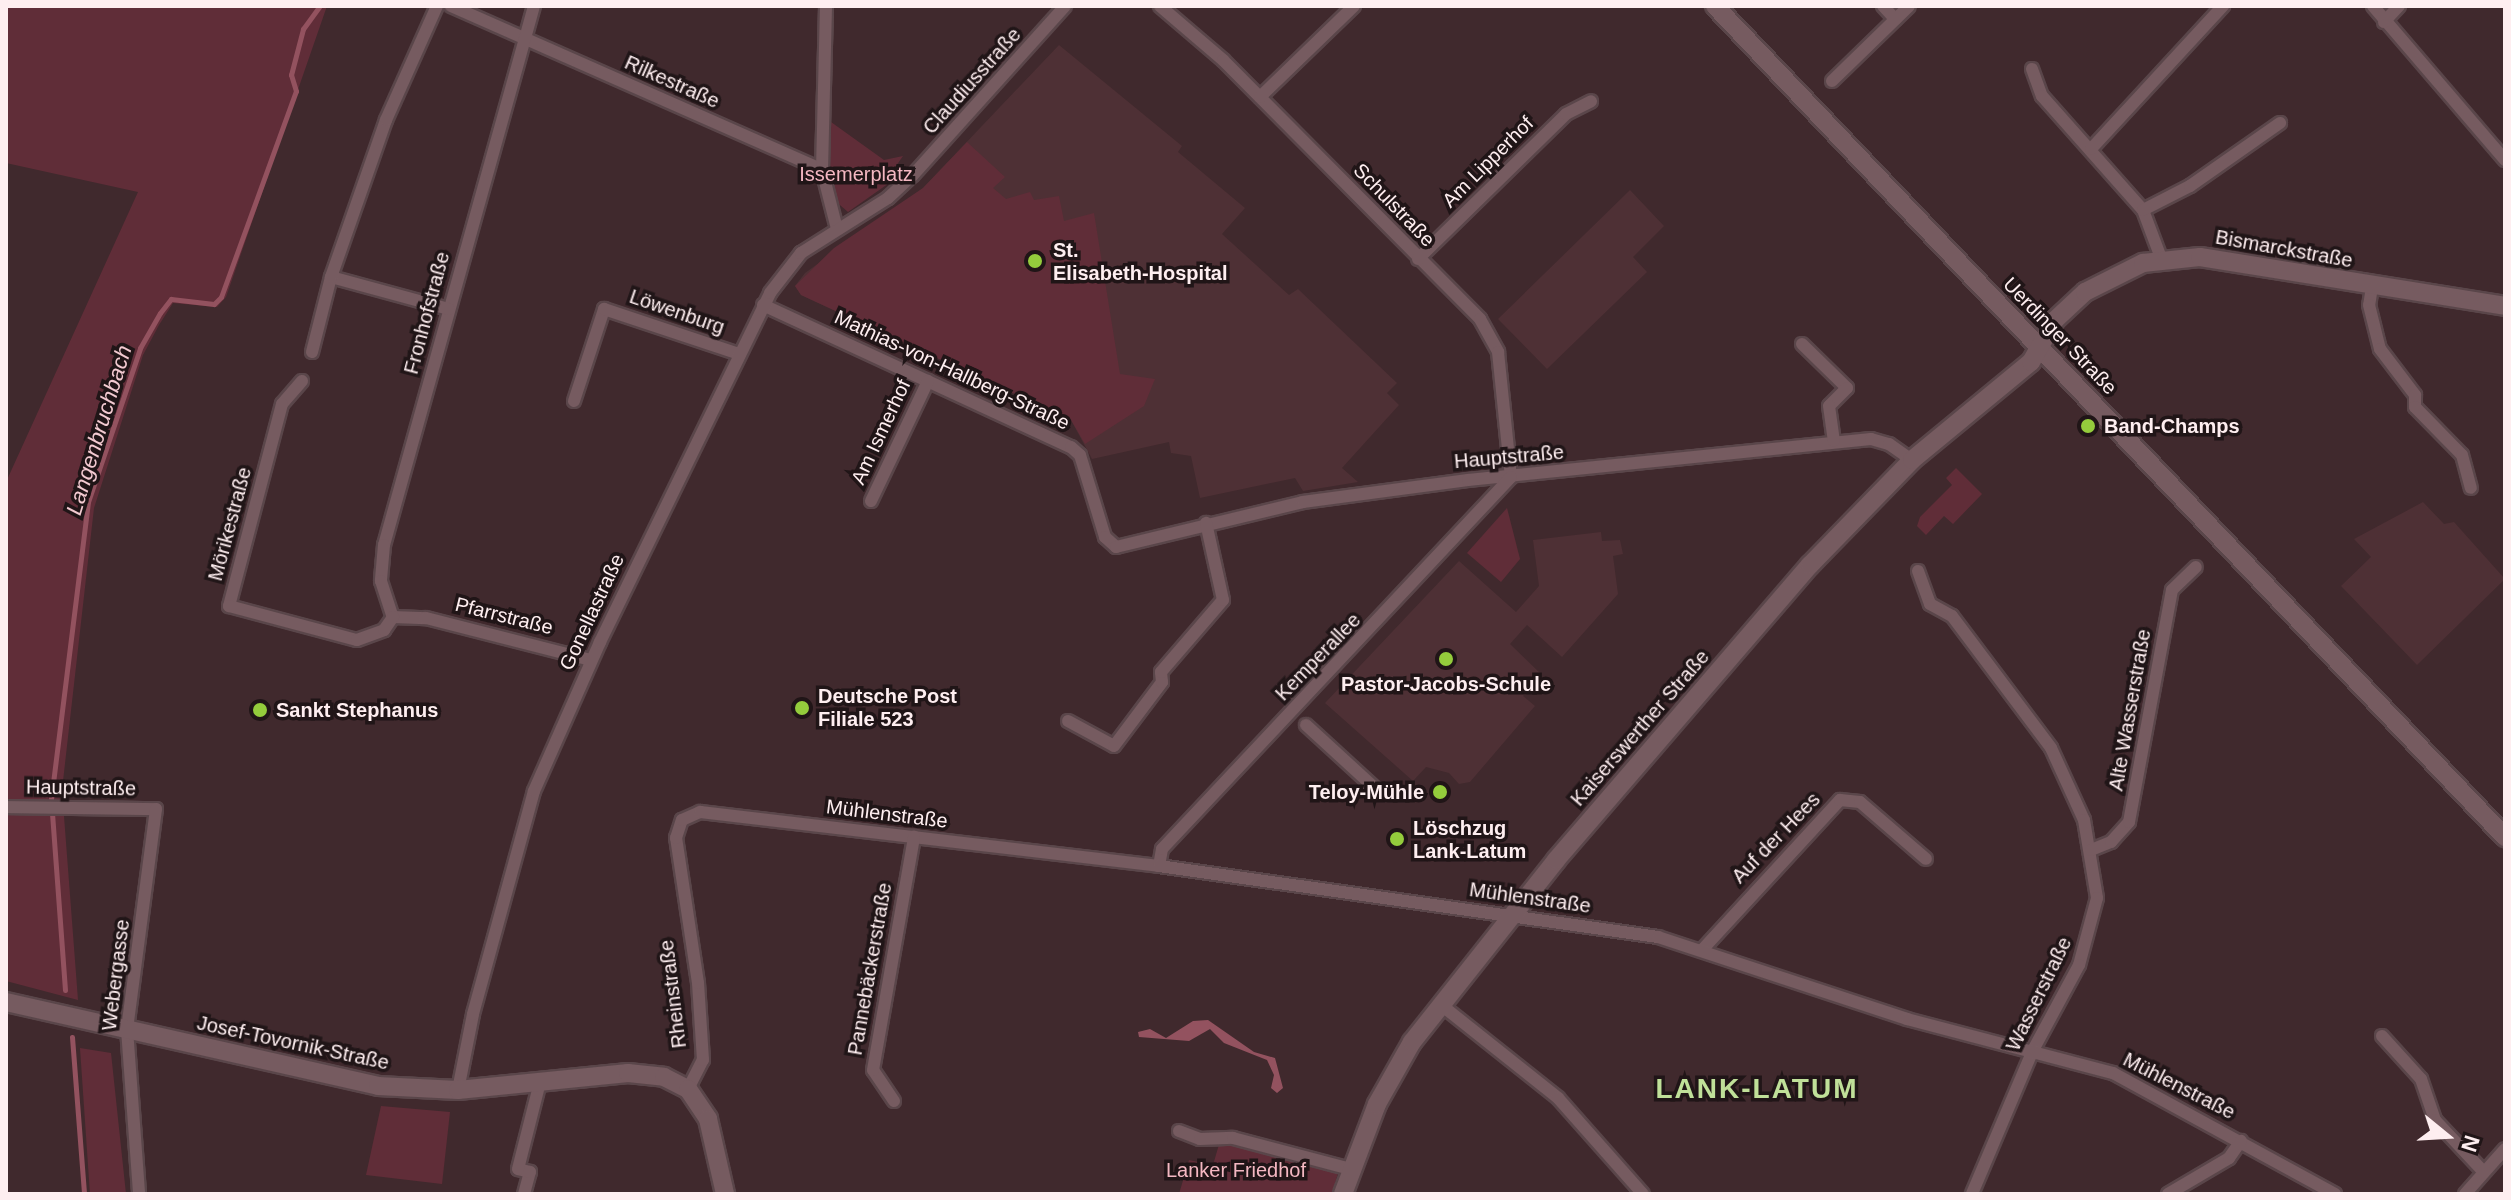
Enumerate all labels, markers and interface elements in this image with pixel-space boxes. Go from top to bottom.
street label: Claudiusstraße [918,23,1026,139]
street label: Rilkestraße [621,50,723,114]
street label: Am Lipperhof [1437,111,1539,213]
street label: Schulstraße [1348,158,1440,252]
park label: Issemerplatz [799,162,913,186]
street label: Bismarckstraße [2214,225,2354,273]
place label: St. Elisabeth-Hospital [1053,238,1227,285]
street label: Fronhofstraße [399,249,455,377]
marker: St. Elisabeth-Hospital [1024,250,1046,272]
street label: Uerdinger Straße [1998,272,2122,400]
street label: Löwenburg [626,285,728,339]
street label: Mathias-von-Hallberg-Straße [831,305,1073,435]
water label: Langenbruchbach [61,342,137,518]
street label: Am Ismerhof [846,376,916,488]
place label: Band-Champs [2104,414,2240,438]
marker: Band-Champs [2079,417,2097,435]
street label: Hauptstraße [1453,440,1565,474]
street label: Mörikestraße [203,465,257,583]
street label: Gonellastraße [555,550,629,674]
street label: Pfarrstraße [453,592,555,640]
street label: Kemperallee [1270,608,1366,706]
street label: Alte Wasserstraße [2104,627,2156,793]
street label: Kaiserswerther Straße [1566,645,1714,811]
marker: Pastor-Jacobs-Schule [1437,650,1455,668]
place label: Pastor-Jacobs-Schule [1341,672,1551,696]
place label: Deutsche Post Filiale 523 [818,684,957,731]
place label: Sankt Stephanus [276,698,438,722]
marker: Deutsche Post Filiale 523 [793,699,811,717]
marker: Sankt Stephanus [251,701,269,719]
street label: Hauptstraße [26,775,136,801]
place label: Teloy-Mühle [1309,780,1424,804]
marker: Teloy-Mühle [1431,783,1449,801]
street label: Auf der Hees [1727,788,1825,888]
street label: Mühlenstraße [825,795,949,833]
place label: Löschzug Lank-Latum [1413,816,1526,863]
marker: Löschzug Lank-Latum [1388,830,1406,848]
street label: Mühlenstraße [1468,878,1592,918]
street label: Pannebäckerstraße [843,881,897,1057]
street label: Webergasse [97,918,135,1032]
street label: Wasserstraße [2001,933,2077,1055]
street label: Rheinstraße [654,938,692,1050]
street label: Josef-Tovornik-Straße [195,1011,391,1075]
street label: Mühlenstraße [2119,1048,2239,1124]
district label: LANK-LATUM [1656,1072,1858,1106]
north arrow [2407,1096,2487,1176]
text: N [2456,1132,2485,1155]
park label: Lanker Friedhof [1166,1158,1306,1182]

